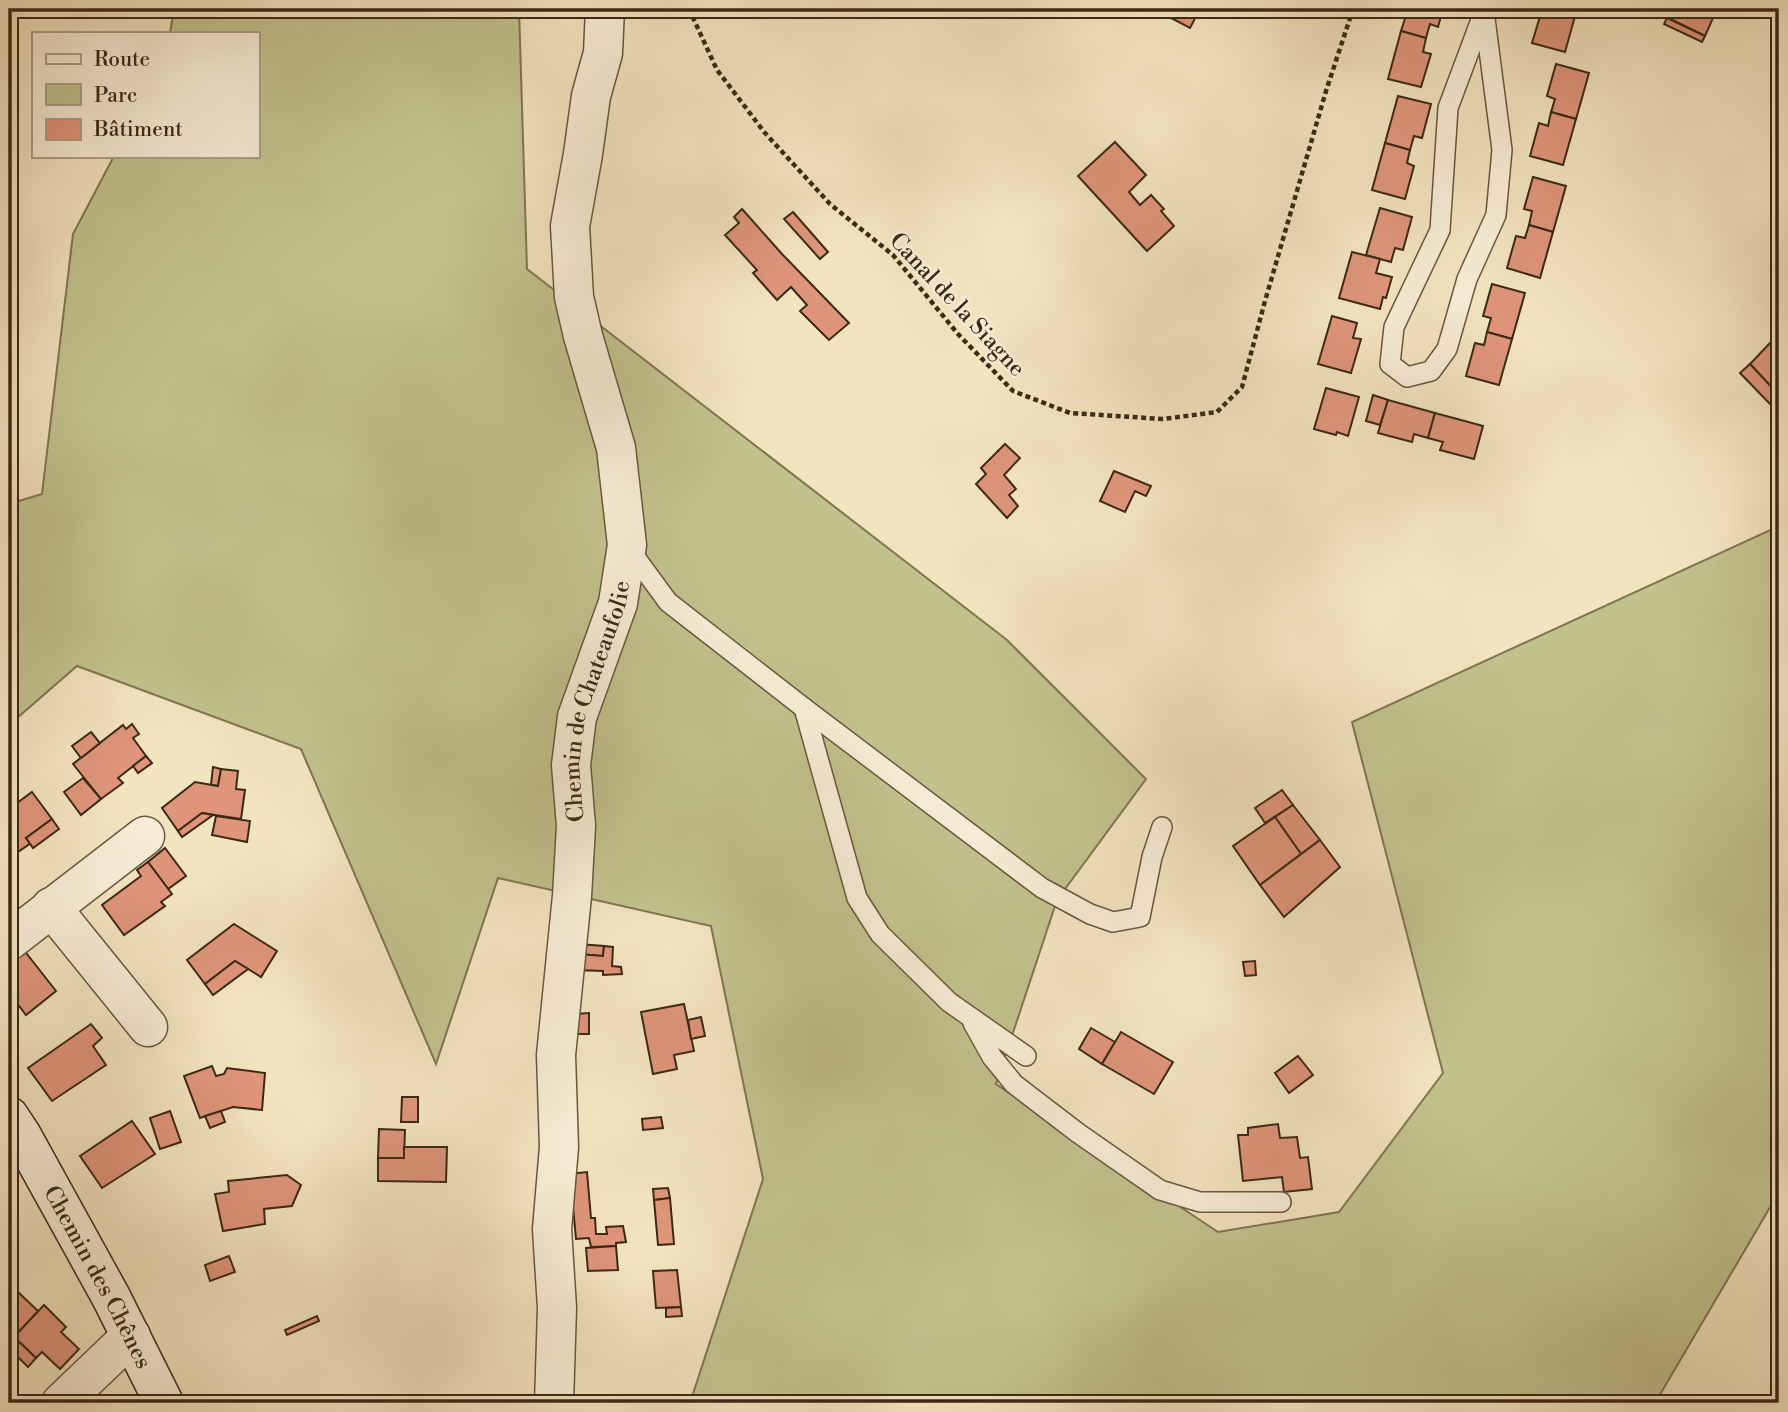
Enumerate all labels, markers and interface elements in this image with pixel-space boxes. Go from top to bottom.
legend [32,32,259,158]
text: Route [94,47,150,73]
text: Parc [94,83,137,109]
text: Bâtiment [93,117,183,143]
street label: Canal de la Siagne [883,227,1031,382]
street label: Chemin de Chateaufolie [558,579,636,823]
street label: Chemin des Chênes [37,1181,157,1373]

